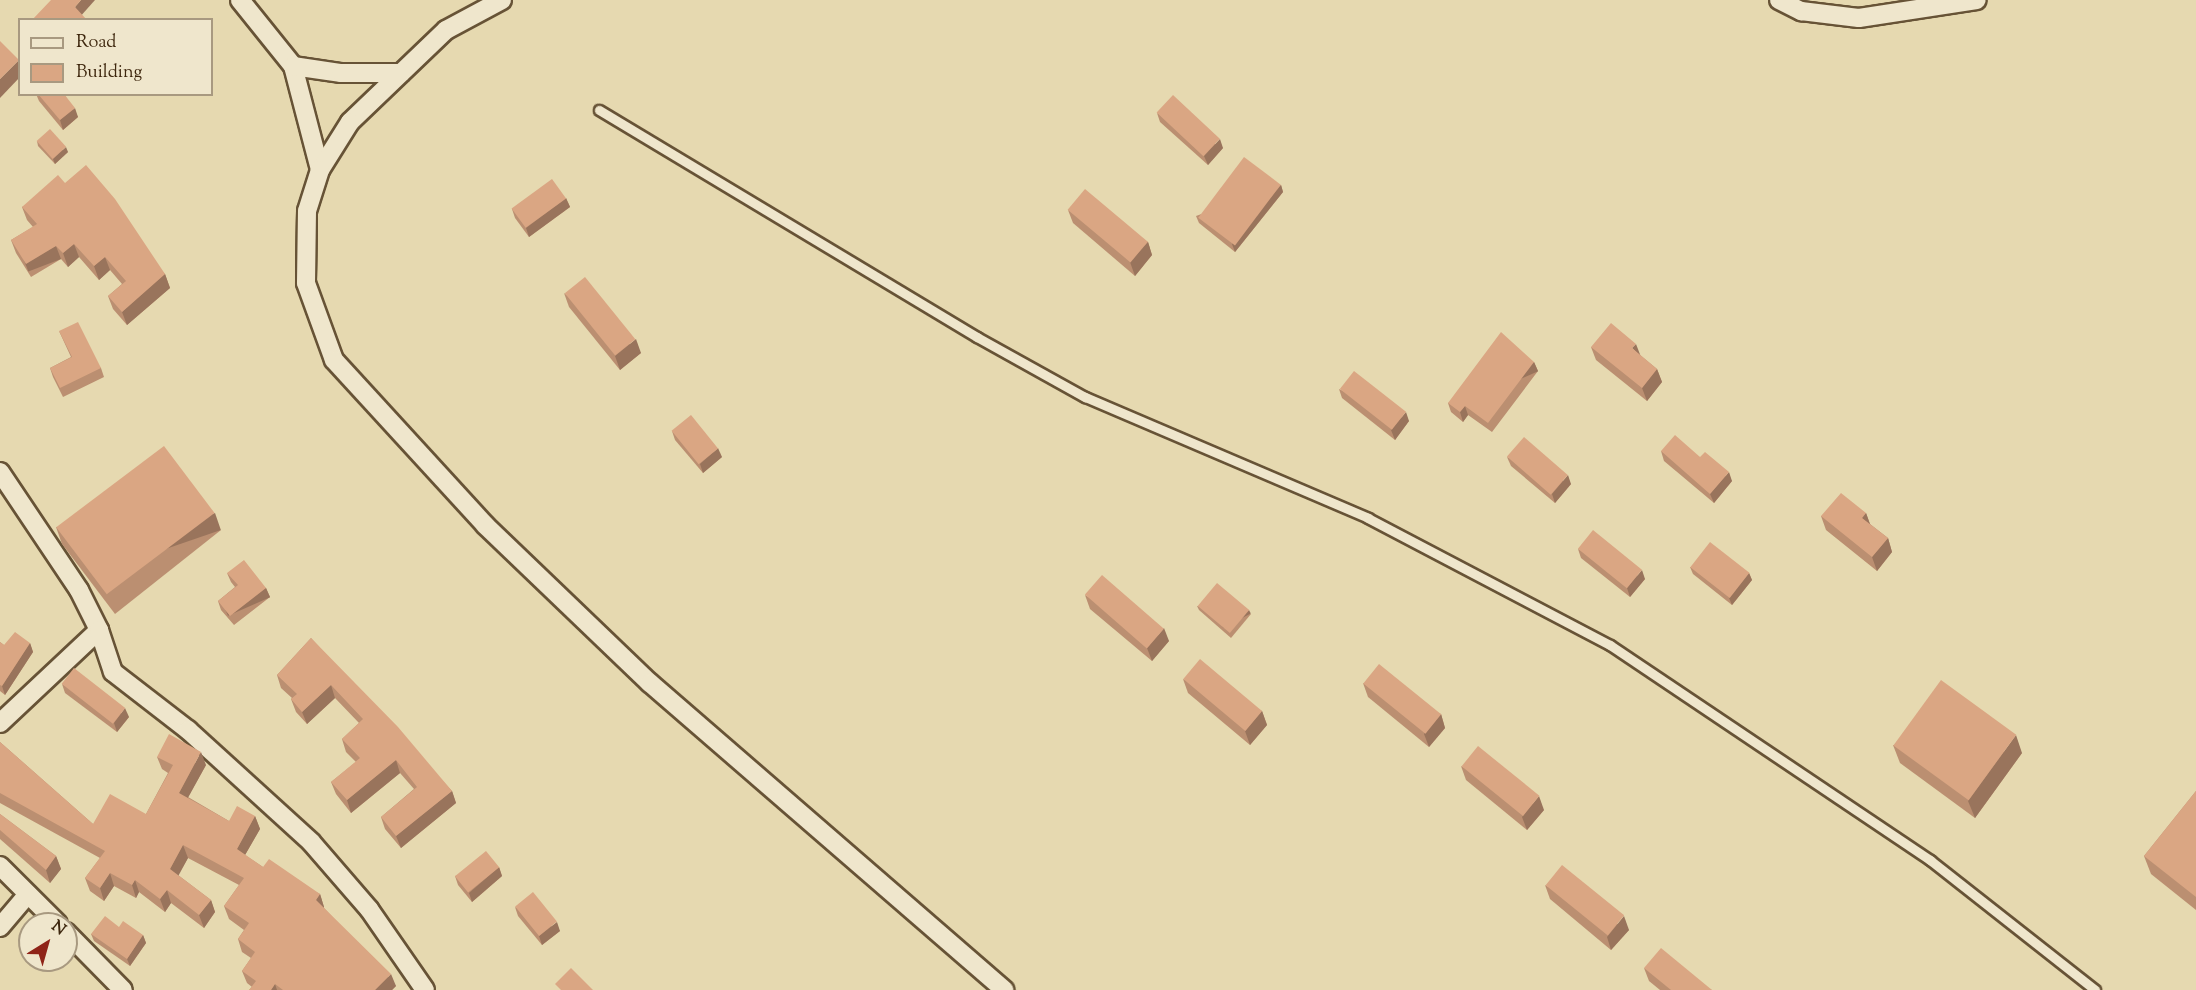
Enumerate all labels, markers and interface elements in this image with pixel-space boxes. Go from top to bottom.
legend [18,18,213,96]
text: Road [76,30,116,56]
text: Building [76,60,142,86]
north arrow [18,912,78,972]
text: N [46,916,70,942]

